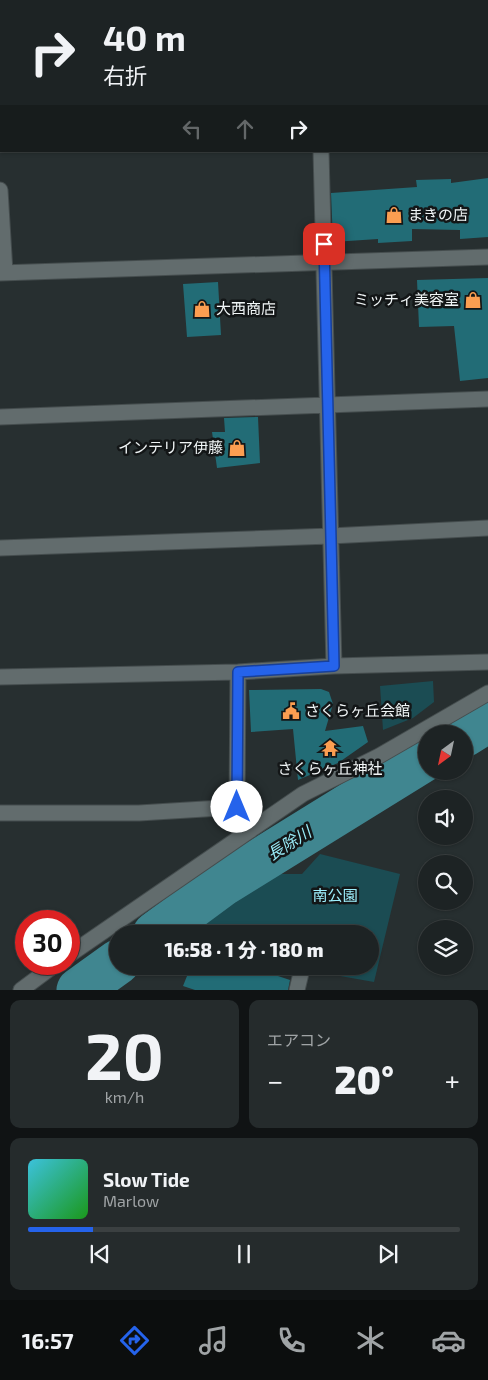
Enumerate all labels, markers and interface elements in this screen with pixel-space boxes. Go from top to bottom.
text: 40 m [103,16,186,58]
icon: right [20,20,85,85]
text: 右折 [103,62,147,88]
icon: left [178,115,206,143]
icon: ahead [231,115,259,143]
icon: right [284,115,312,143]
shop icon: まきの店 [384,205,404,225]
place label: まきの店 [408,205,468,223]
pin [303,223,345,265]
icon: arrive [310,230,338,258]
place label: ミッチィ美容室 [354,290,459,308]
shop icon: ミッチィ美容室 [463,290,483,310]
shop icon: 大西商店 [192,299,212,319]
place label: 大西商店 [216,299,276,317]
place label: インテリア伊藤 [118,438,223,456]
shop icon: インテリア伊藤 [227,438,247,458]
public building icon: さくらヶ丘会館 [281,701,301,721]
place label: さくらヶ丘会館 [305,701,410,719]
north arrow [418,725,472,780]
map controls [418,725,473,975]
temple icon: さくらヶ丘神社 [320,738,340,758]
place label: さくらヶ丘神社 [277,759,383,777]
position arrow [210,780,262,832]
button: sound [418,790,473,845]
water label: 長除川 [263,821,316,863]
button: search [418,855,473,910]
park label: 南公園 [312,886,358,904]
speed limit sign: 30 [15,910,80,975]
button: layers [418,920,473,975]
text: 16:58 · 1 分 · 180 m [164,938,324,961]
text: 20 [85,1015,164,1093]
text: エアコン [267,1030,331,1049]
text: 20° [334,1056,394,1102]
text: − [267,1063,283,1097]
text: + [445,1063,460,1097]
text: km/h [105,1087,144,1106]
text: Slow Tide [103,1168,190,1191]
text: Marlow [103,1191,159,1210]
icon: previous [86,1240,114,1268]
icon: pause [230,1240,258,1268]
icon: next [374,1240,402,1268]
icon: directions [117,1323,152,1358]
icon: music [196,1323,231,1358]
icon: phone [274,1323,309,1358]
icon: climate [353,1323,388,1358]
icon: car [431,1323,466,1358]
text: 16:57 [22,1327,74,1353]

